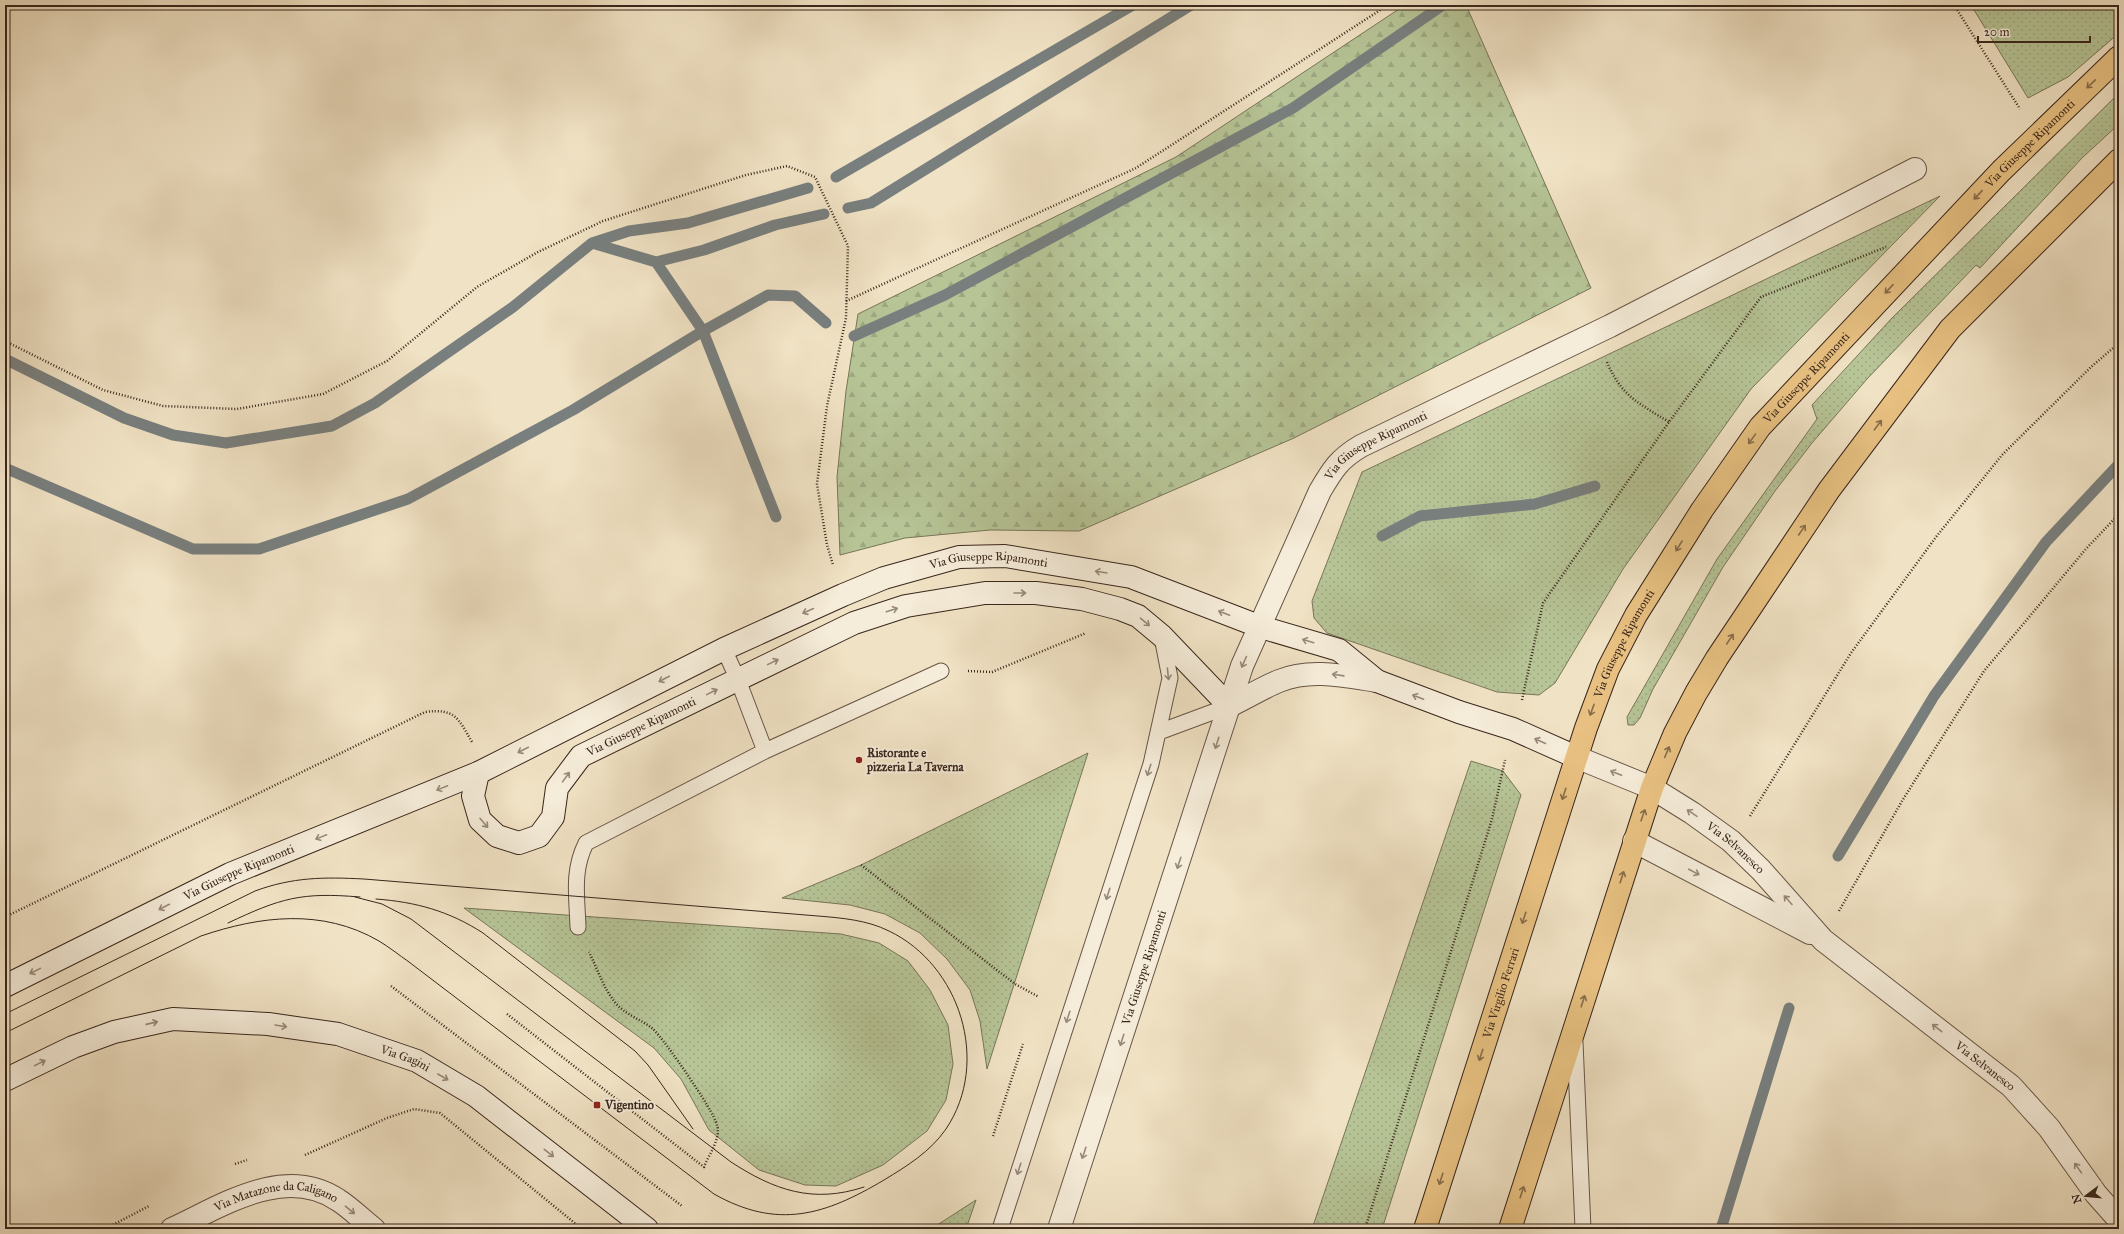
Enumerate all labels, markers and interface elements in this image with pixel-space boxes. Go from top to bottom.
scale bar [1978,18,2090,44]
text: 20 m [1984,25,2010,39]
one-way arrow [2086,79,2096,89]
street label: Via Giuseppe Ripamonti [1982,96,2078,191]
one-way arrow [1973,190,1983,200]
one-way arrow [1884,284,1894,294]
street label: Via Giuseppe Ripamonti [1760,329,1853,427]
street label: Via Giuseppe Ripamonti [1321,408,1430,483]
one-way arrow [1873,419,1882,430]
one-way arrow [1748,433,1756,444]
one-way arrow [1798,525,1806,536]
one-way arrow [1674,540,1682,552]
street label: Via Giuseppe Ripamonti [927,549,1050,572]
one-way arrow [1095,568,1108,576]
street label: Via Giuseppe Ripamonti [1591,586,1658,701]
one-way arrow [1013,589,1026,597]
one-way arrow [885,606,898,613]
one-way arrow [802,608,814,615]
one-way arrow [1219,608,1231,616]
one-way arrow [1140,618,1150,627]
one-way arrow [1726,633,1734,644]
one-way arrow [1302,637,1315,644]
one-way arrow [1240,656,1247,668]
one-way arrow [767,658,779,666]
one-way arrow [1165,667,1172,680]
one-way arrow [1332,671,1345,679]
one-way arrow [658,676,670,683]
one-way arrow [706,688,718,695]
one-way arrow [1413,692,1425,700]
street label: Via Giuseppe Ripamonti [583,694,699,760]
one-way arrow [1588,703,1595,716]
one-way arrow [1213,736,1220,749]
one-way arrow [1535,737,1547,744]
place label: Ristorante e pizzeria La Taverna [866,746,964,775]
one-way arrow [517,747,529,755]
one-way arrow [1664,747,1671,759]
marker: Ristorante e pizzeria La Taverna [854,755,864,765]
one-way arrow [1145,763,1152,776]
one-way arrow [1611,768,1623,776]
one-way arrow [561,772,570,783]
one-way arrow [436,785,448,792]
one-way arrow [1560,788,1567,801]
one-way arrow [1640,808,1647,821]
one-way arrow [1687,809,1698,817]
one-way arrow [479,818,488,828]
street label: Via Selvanesco [1703,818,1767,877]
one-way arrow [316,834,328,841]
street label: Via Giuseppe Ripamonti [180,841,297,904]
one-way arrow [1175,857,1183,869]
one-way arrow [1688,869,1700,876]
one-way arrow [1619,871,1626,884]
one-way arrow [1104,887,1112,899]
one-way arrow [1784,896,1793,906]
one-way arrow [159,904,171,911]
street label: Via Giuseppe Ripamonti [1119,908,1169,1028]
one-way arrow [1520,912,1528,924]
street label: Via Virgilio Ferrari [1480,945,1522,1041]
one-way arrow [29,968,41,975]
one-way arrow [1580,995,1587,1008]
one-way arrow [1064,1010,1071,1023]
one-way arrow [145,1019,158,1027]
one-way arrow [274,1022,287,1030]
one-way arrow [1931,1024,1942,1032]
one-way arrow [1118,1033,1125,1046]
street label: Via Selvanesco [1952,1038,2019,1093]
street label: Via Gagini [378,1042,433,1075]
one-way arrow [1477,1049,1484,1062]
one-way arrow [34,1059,46,1066]
one-way arrow [437,1073,449,1081]
place label: Vigentino [604,1098,654,1113]
marker: Vigentino [592,1100,602,1110]
one-way arrow [1080,1147,1088,1159]
one-way arrow [543,1148,554,1157]
one-way arrow [1015,1162,1022,1175]
one-way arrow [2074,1162,2082,1173]
one-way arrow [1437,1172,1444,1185]
north arrow [2066,1176,2106,1216]
street label: Via Matazone da Caligano [211,1179,341,1215]
one-way arrow [1519,1186,1526,1199]
text: N [2069,1192,2084,1205]
one-way arrow [345,1205,356,1214]

